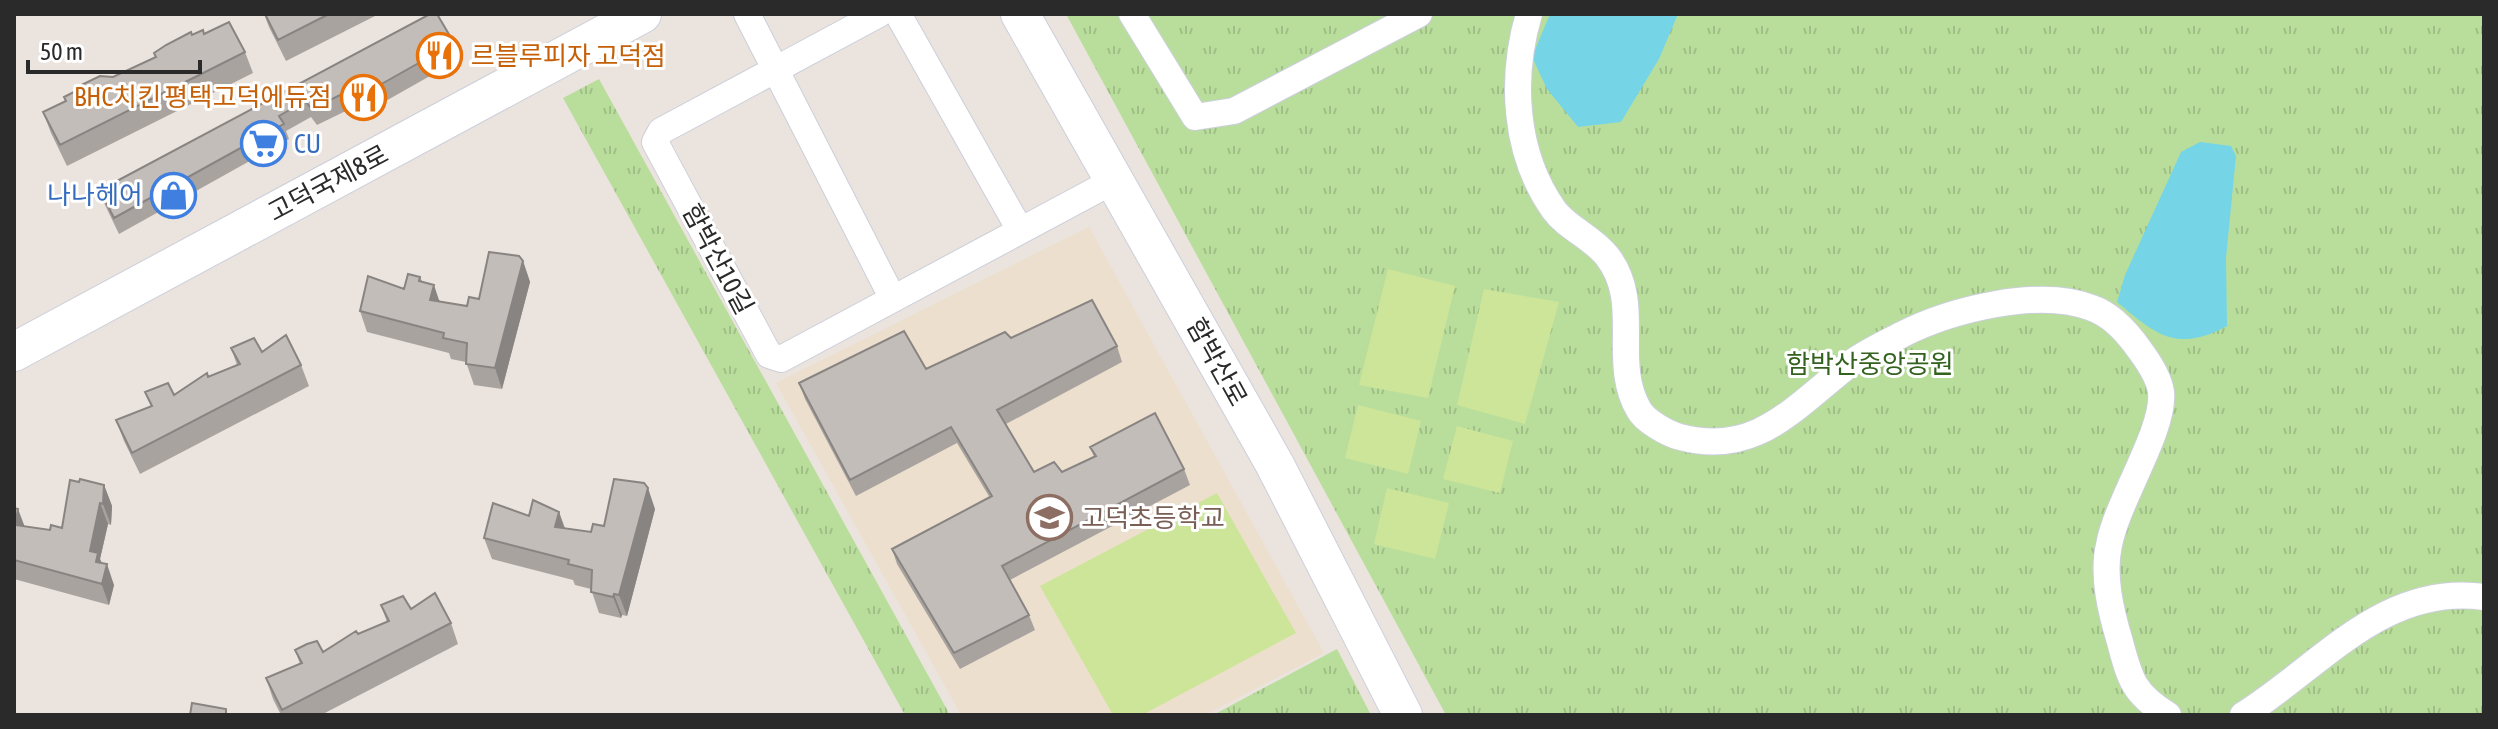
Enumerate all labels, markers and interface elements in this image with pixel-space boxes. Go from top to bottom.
scale bar [28,24,200,74]
restaurant icon: 르블루피자 고덕점 [416,32,464,80]
text: 50 m [40,38,83,65]
place label: 르블루피자 고덕점 [471,41,666,71]
restaurant icon: BHC치킨 평택고덕에듀점 [339,73,387,121]
place label: BHC치킨 평택고덕에듀점 [74,82,332,112]
supermarket icon: CU [239,120,287,168]
place label: CU [294,129,321,159]
street label: 고덕국제8로 [263,139,393,227]
shop icon: 나나헤어 [150,171,198,219]
place label: 나나헤어 [47,180,143,210]
street label: 함박산10길 [677,199,759,319]
street label: 함박산로 [1181,313,1253,411]
park label: 함박산중앙공원 [1786,349,1954,379]
school or university icon: 고덕초등학교 [1026,494,1074,542]
place label: 고덕초등학교 [1081,503,1225,533]

